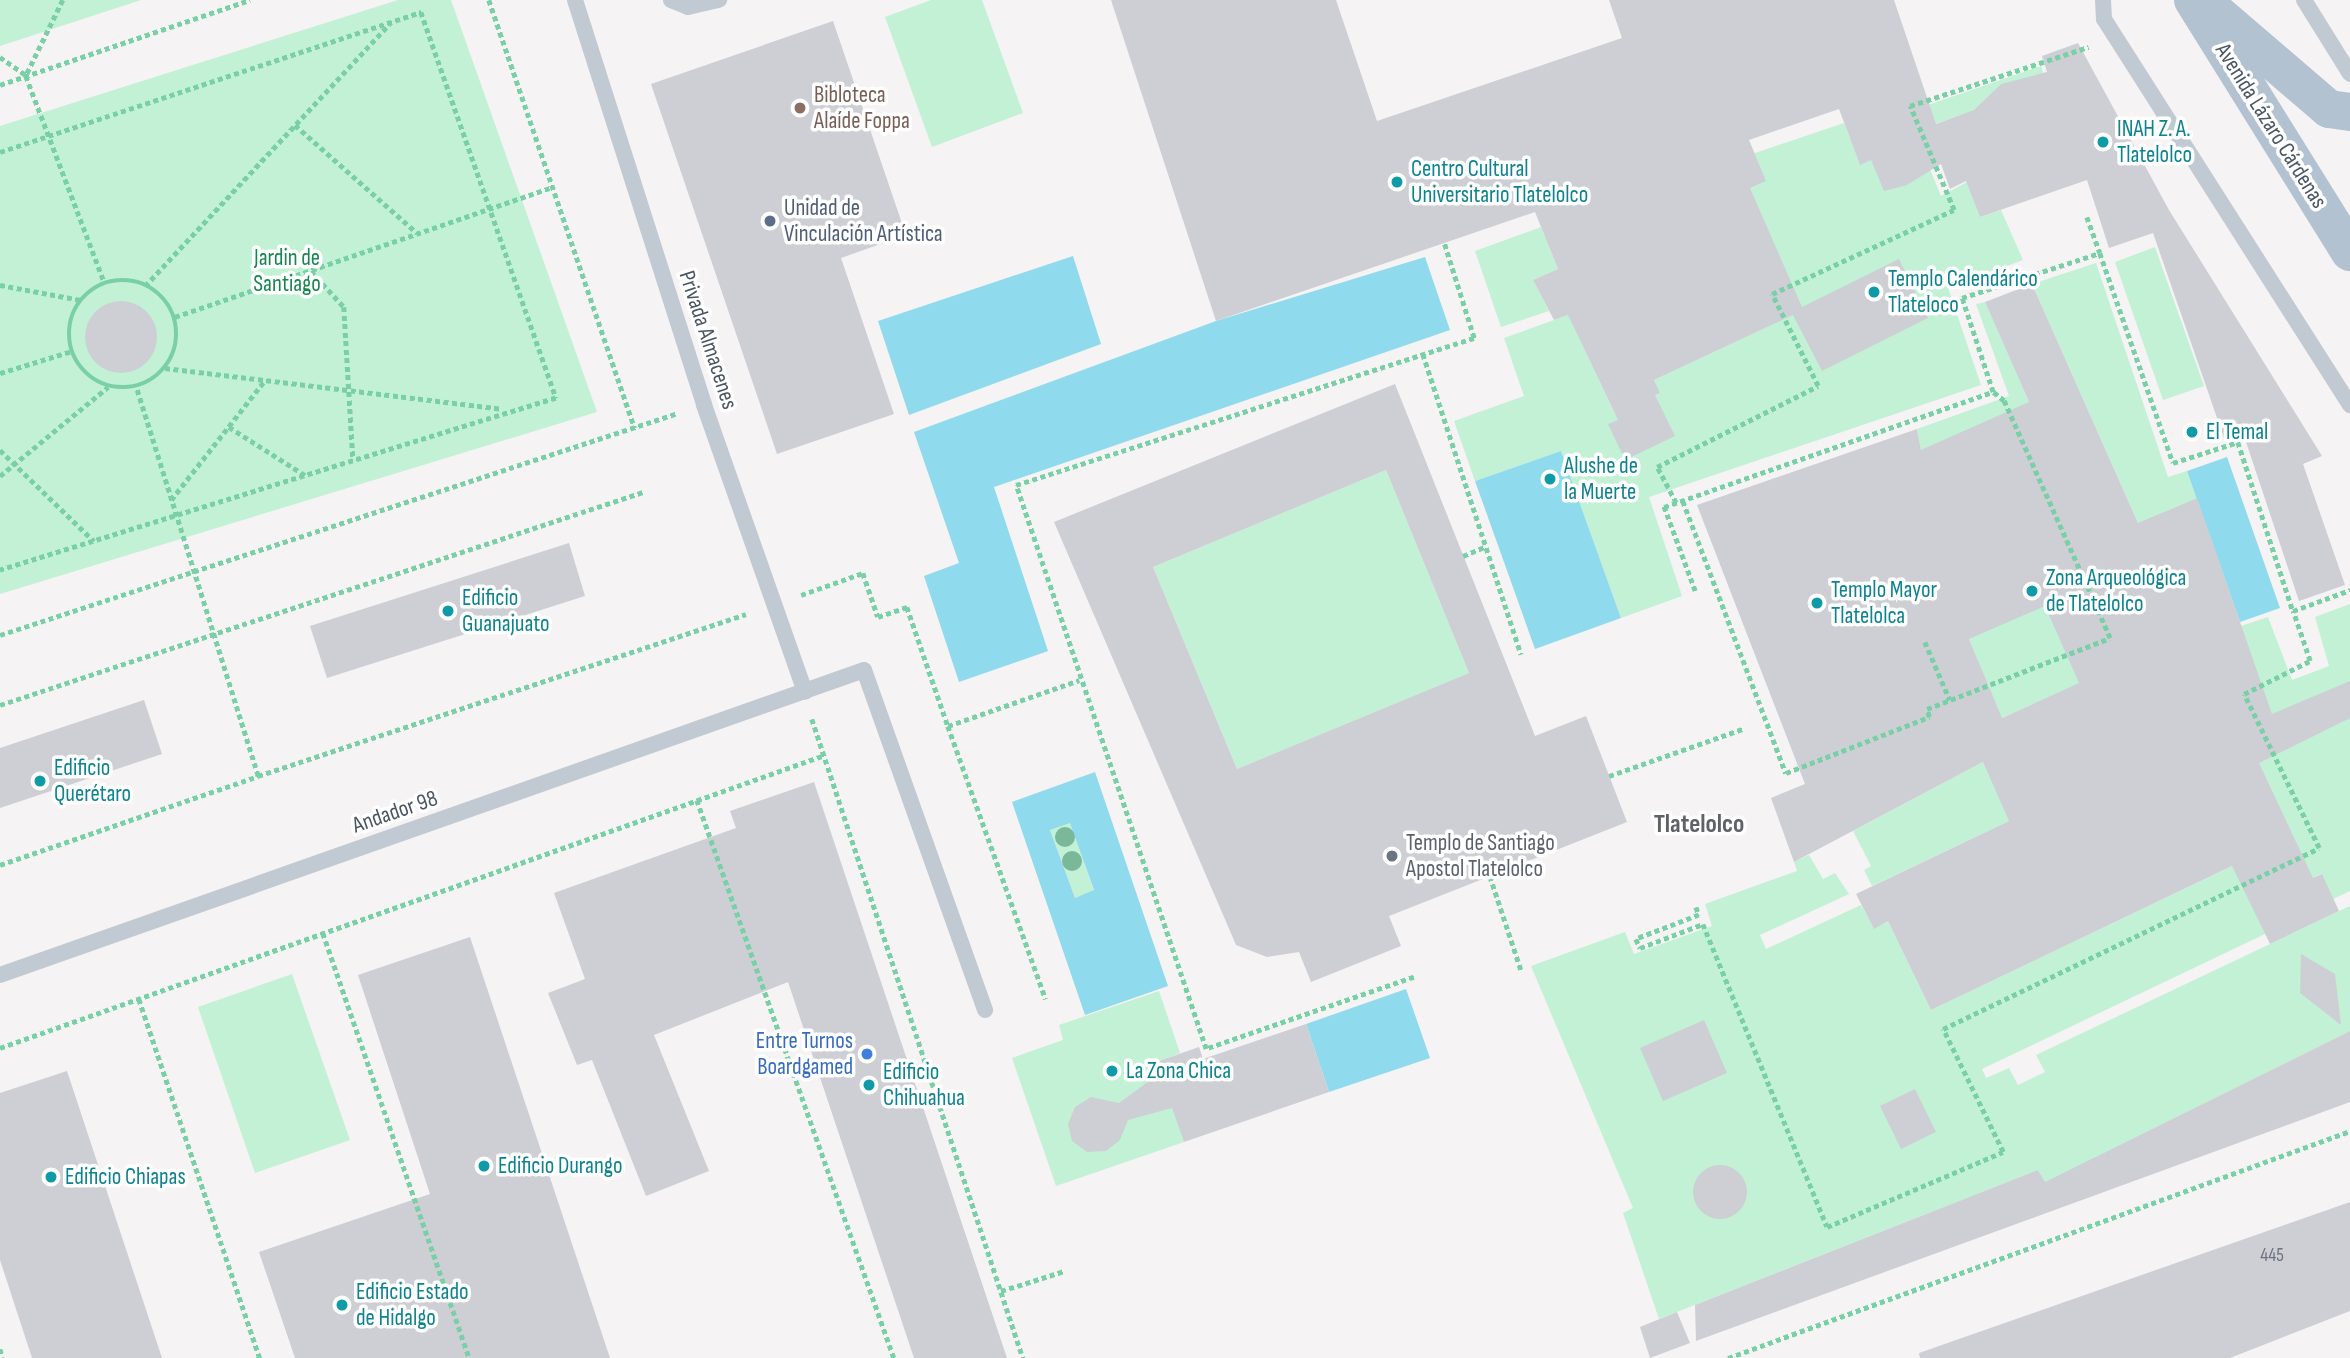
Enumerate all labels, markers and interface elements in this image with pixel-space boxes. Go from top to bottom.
street label: Avenida Lázaro Cárdenas [2209,38,2333,214]
place label: Bibloteca Alaíde Foppa [814,81,910,135]
marker: Bibloteca Alaíde Foppa [792,100,808,116]
place label: INAH Z. A. Tlatelolco [2117,115,2192,169]
marker: INAH Z. A. Tlatelolco [2095,134,2111,150]
place label: Centro Cultural Universitario Tlatelolco [1411,155,1588,209]
marker: Centro Cultural Universitario Tlatelolco [1389,174,1405,190]
place label: Unidad de Vinculación Artística [784,194,943,248]
marker: Unidad de Vinculación Artística [762,213,778,229]
park label: Jardin de Santiago [253,244,321,298]
place label: Templo Calendárico Tlateloco [1888,265,2038,319]
street label: Privada Almacenes [673,267,743,413]
marker: Templo Calendárico Tlateloco [1866,284,1882,300]
place label: El Temal [2206,418,2268,446]
marker: El Temal [2184,424,2200,440]
place label: Alushe de la Muerte [1564,452,1638,506]
marker: Alushe de la Muerte [1542,471,1558,487]
place label: Zona Arqueológica de Tlatelolco [2046,564,2186,618]
place label: Templo Mayor Tlatelolca [1831,576,1937,630]
marker: Zona Arqueológica de Tlatelolco [2024,583,2040,599]
place label: Edificio Guanajuato [462,584,550,638]
marker: Templo Mayor Tlatelolca [1809,595,1825,611]
marker: Edificio Guanajuato [440,603,456,619]
place label: Edificio Querétaro [54,754,131,808]
marker: Edificio Querétaro [32,773,48,789]
street label: Andador 98 [349,785,441,839]
district label: Tlatelolco [1654,809,1744,841]
place label: Templo de Santiago Apostol Tlatelolco [1406,829,1555,883]
marker: Templo de Santiago Apostol Tlatelolco [1384,848,1400,864]
place label: Entre Turnos Boardgamed [756,1027,853,1081]
marker: Entre Turnos Boardgamed [859,1046,875,1062]
place label: La Zona Chica [1126,1057,1231,1085]
place label: Edificio Chihuahua [883,1058,965,1112]
marker: La Zona Chica [1104,1063,1120,1079]
marker: Edificio Chihuahua [861,1077,877,1093]
place label: Edificio Durango [498,1152,622,1180]
marker: Edificio Durango [476,1158,492,1174]
place label: Edificio Chiapas [65,1163,186,1191]
marker: Edificio Chiapas [43,1169,59,1185]
house number: 445 [2260,1245,2284,1267]
place label: Edificio Estado de Hidalgo [356,1278,469,1332]
marker: Edificio Estado de Hidalgo [334,1297,350,1313]

